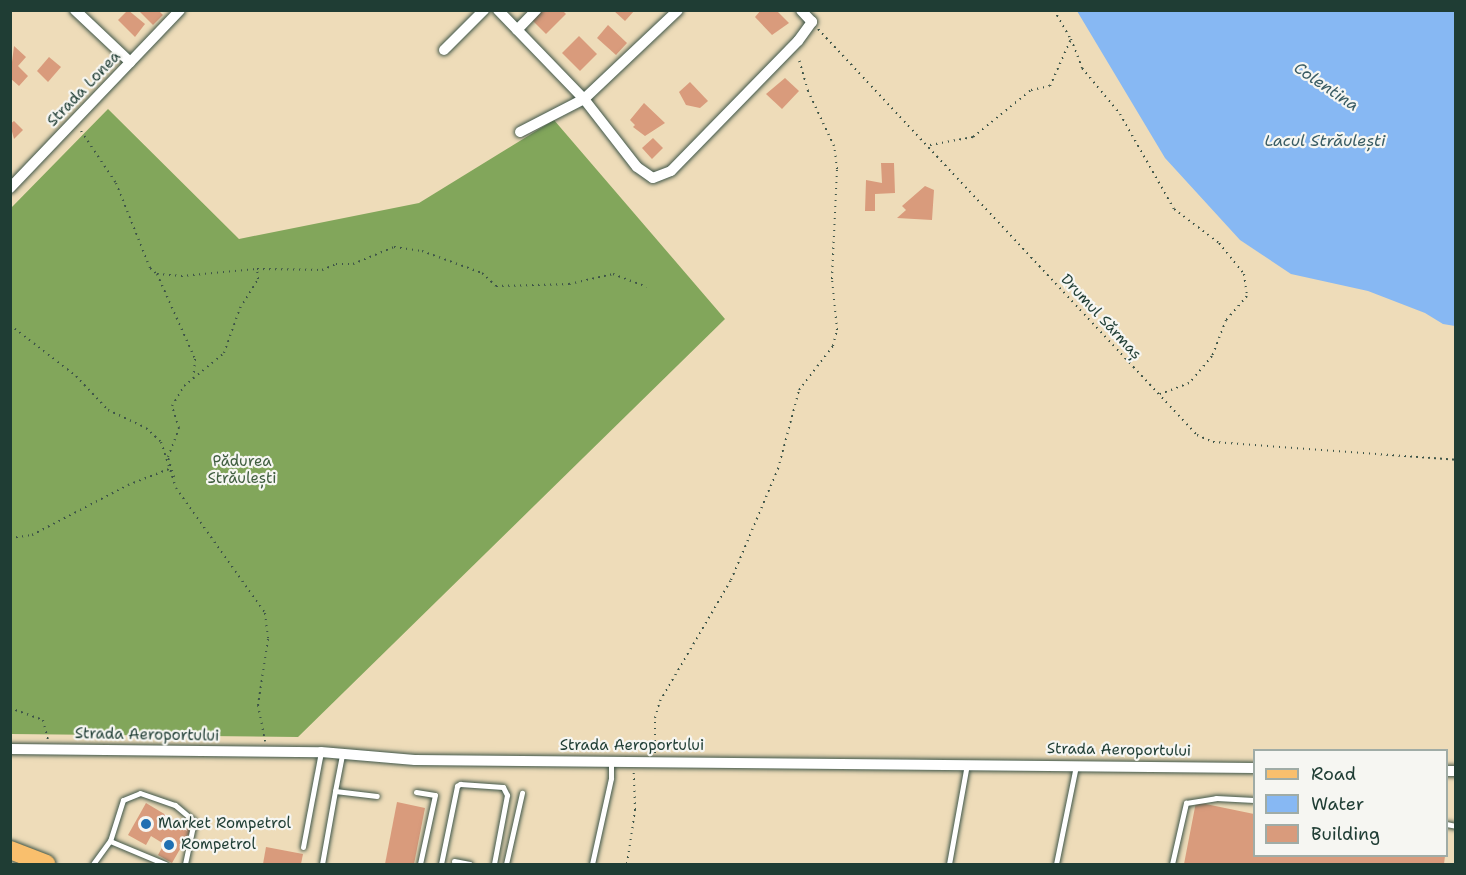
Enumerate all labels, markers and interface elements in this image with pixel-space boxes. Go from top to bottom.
street label: Strada Lonea [44,48,124,130]
water label: Colentina [1290,58,1362,116]
water label: Lacul Străulești [1264,131,1386,151]
street label: Drumul Sărmaș [1057,271,1145,363]
park label: Pădurea Străulești [208,452,276,487]
street label: Strada Aeroportului [75,725,219,745]
street label: Strada Aeroportului [560,737,704,755]
street label: Strada Aeroportului [1047,740,1191,760]
legend [1253,749,1448,857]
text: Road [1311,762,1356,786]
text: Water [1311,792,1364,816]
place label: Market Rompetrol [158,815,291,833]
marker: Market Rompetrol [139,817,153,831]
text: Building [1311,822,1380,846]
place label: Rompetrol [181,836,256,854]
marker: Rompetrol [162,838,176,852]

